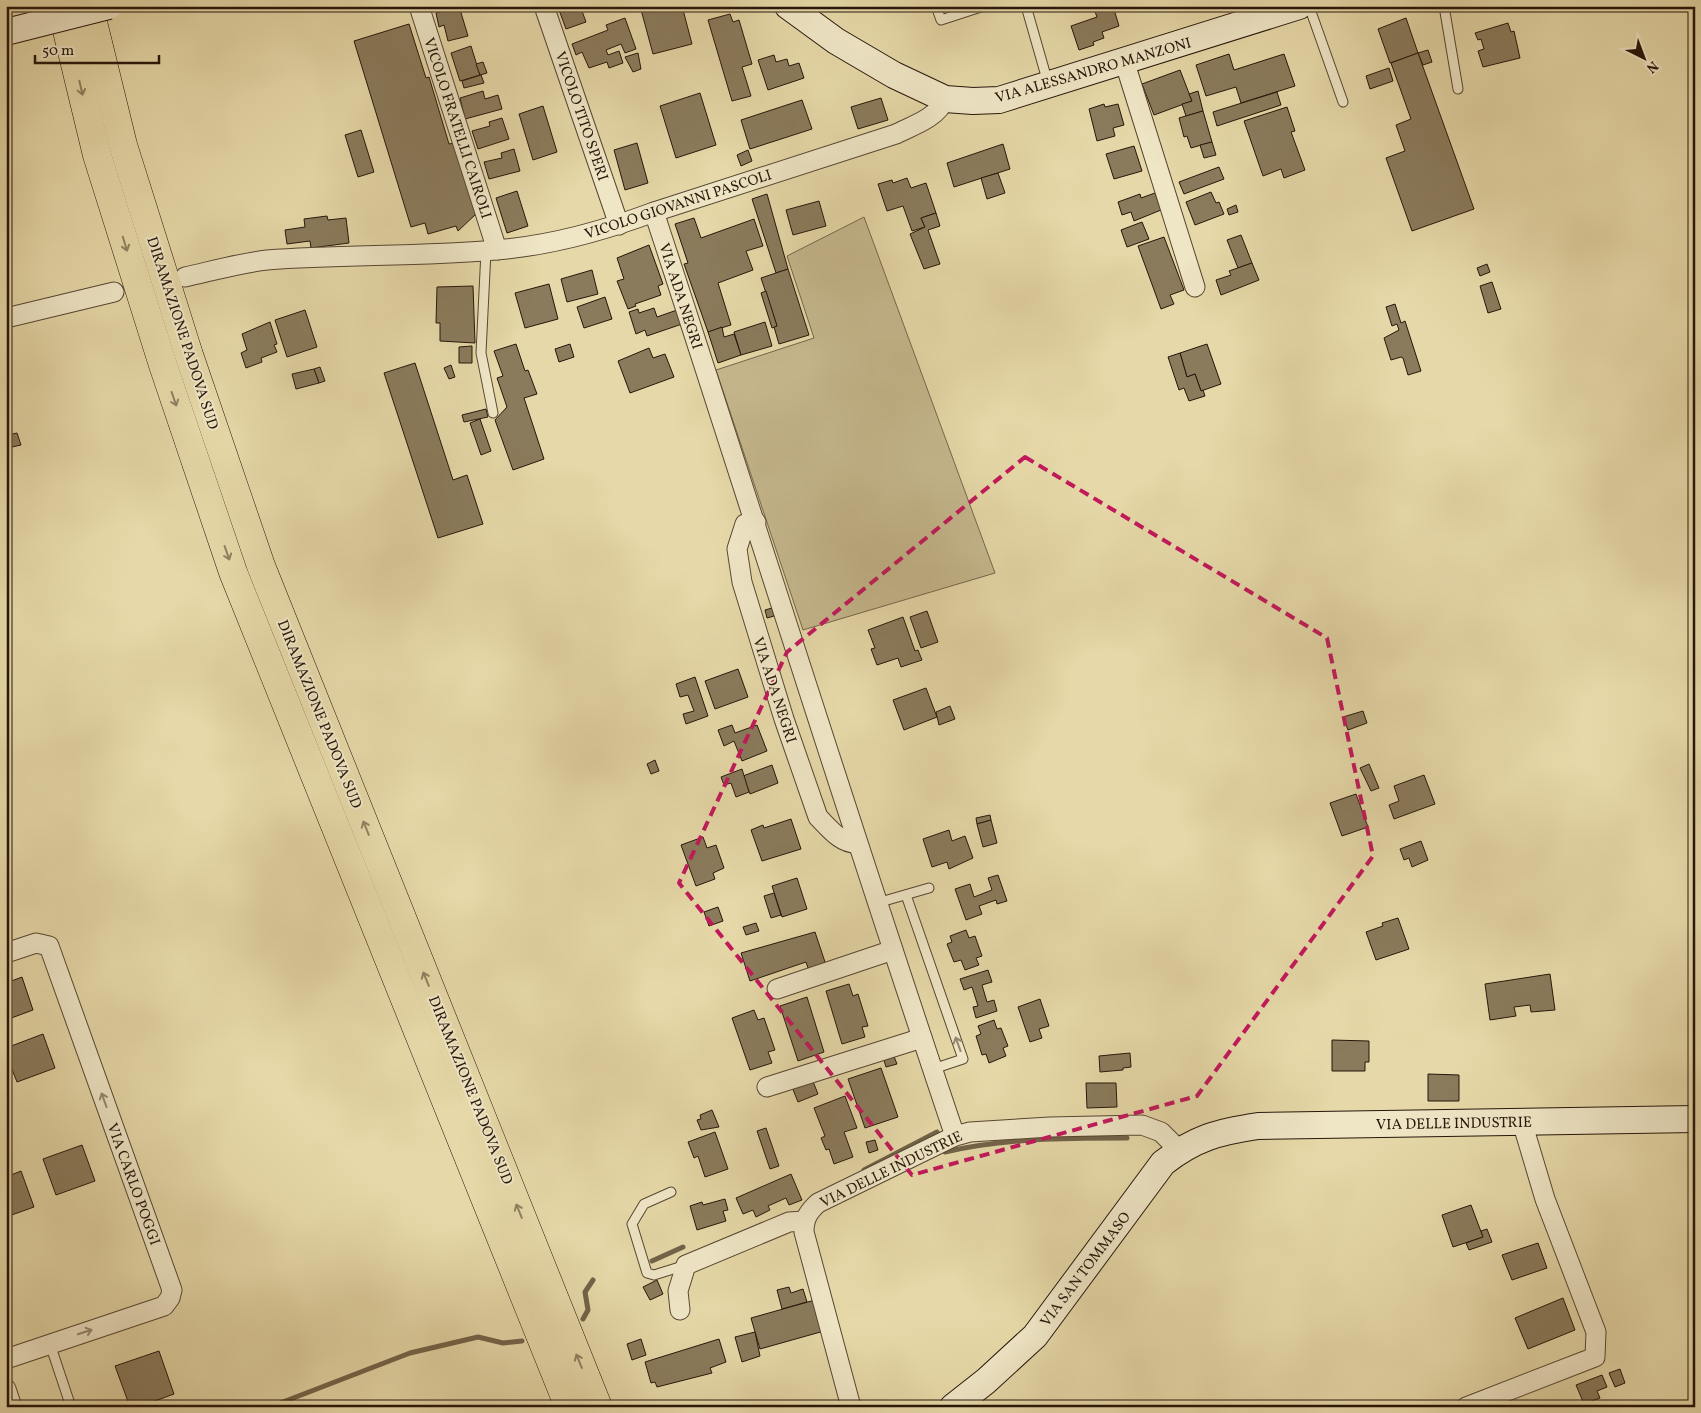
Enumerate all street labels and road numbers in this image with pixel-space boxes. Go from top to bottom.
street label: VIA ALESSANDRO MANZONI [993,33,1194,110]
street label: VICOLO FRATELLI CAIROLI [417,35,496,222]
street label: VICOLO TITO SPERI [549,49,613,184]
street label: VICOLO GIOVANNI PASCOLI [582,165,775,246]
street label: DIRAMAZIONE PADOVA SUD [140,234,223,433]
street label: VIA ADA NEGRI [652,241,707,352]
street label: DIRAMAZIONE PADOVA SUD [271,617,366,812]
street label: VIA ADA NEGRI [746,635,801,746]
street label: DIRAMAZIONE PADOVA SUD [422,993,517,1188]
street label: VIA DELLE INDUSTRIE [1376,1113,1532,1136]
street label: VIA CARLO POGGI [101,1120,164,1249]
street label: VIA DELLE INDUSTRIE [817,1127,966,1214]
street label: VIA SAN TOMMASO [1036,1208,1136,1332]

